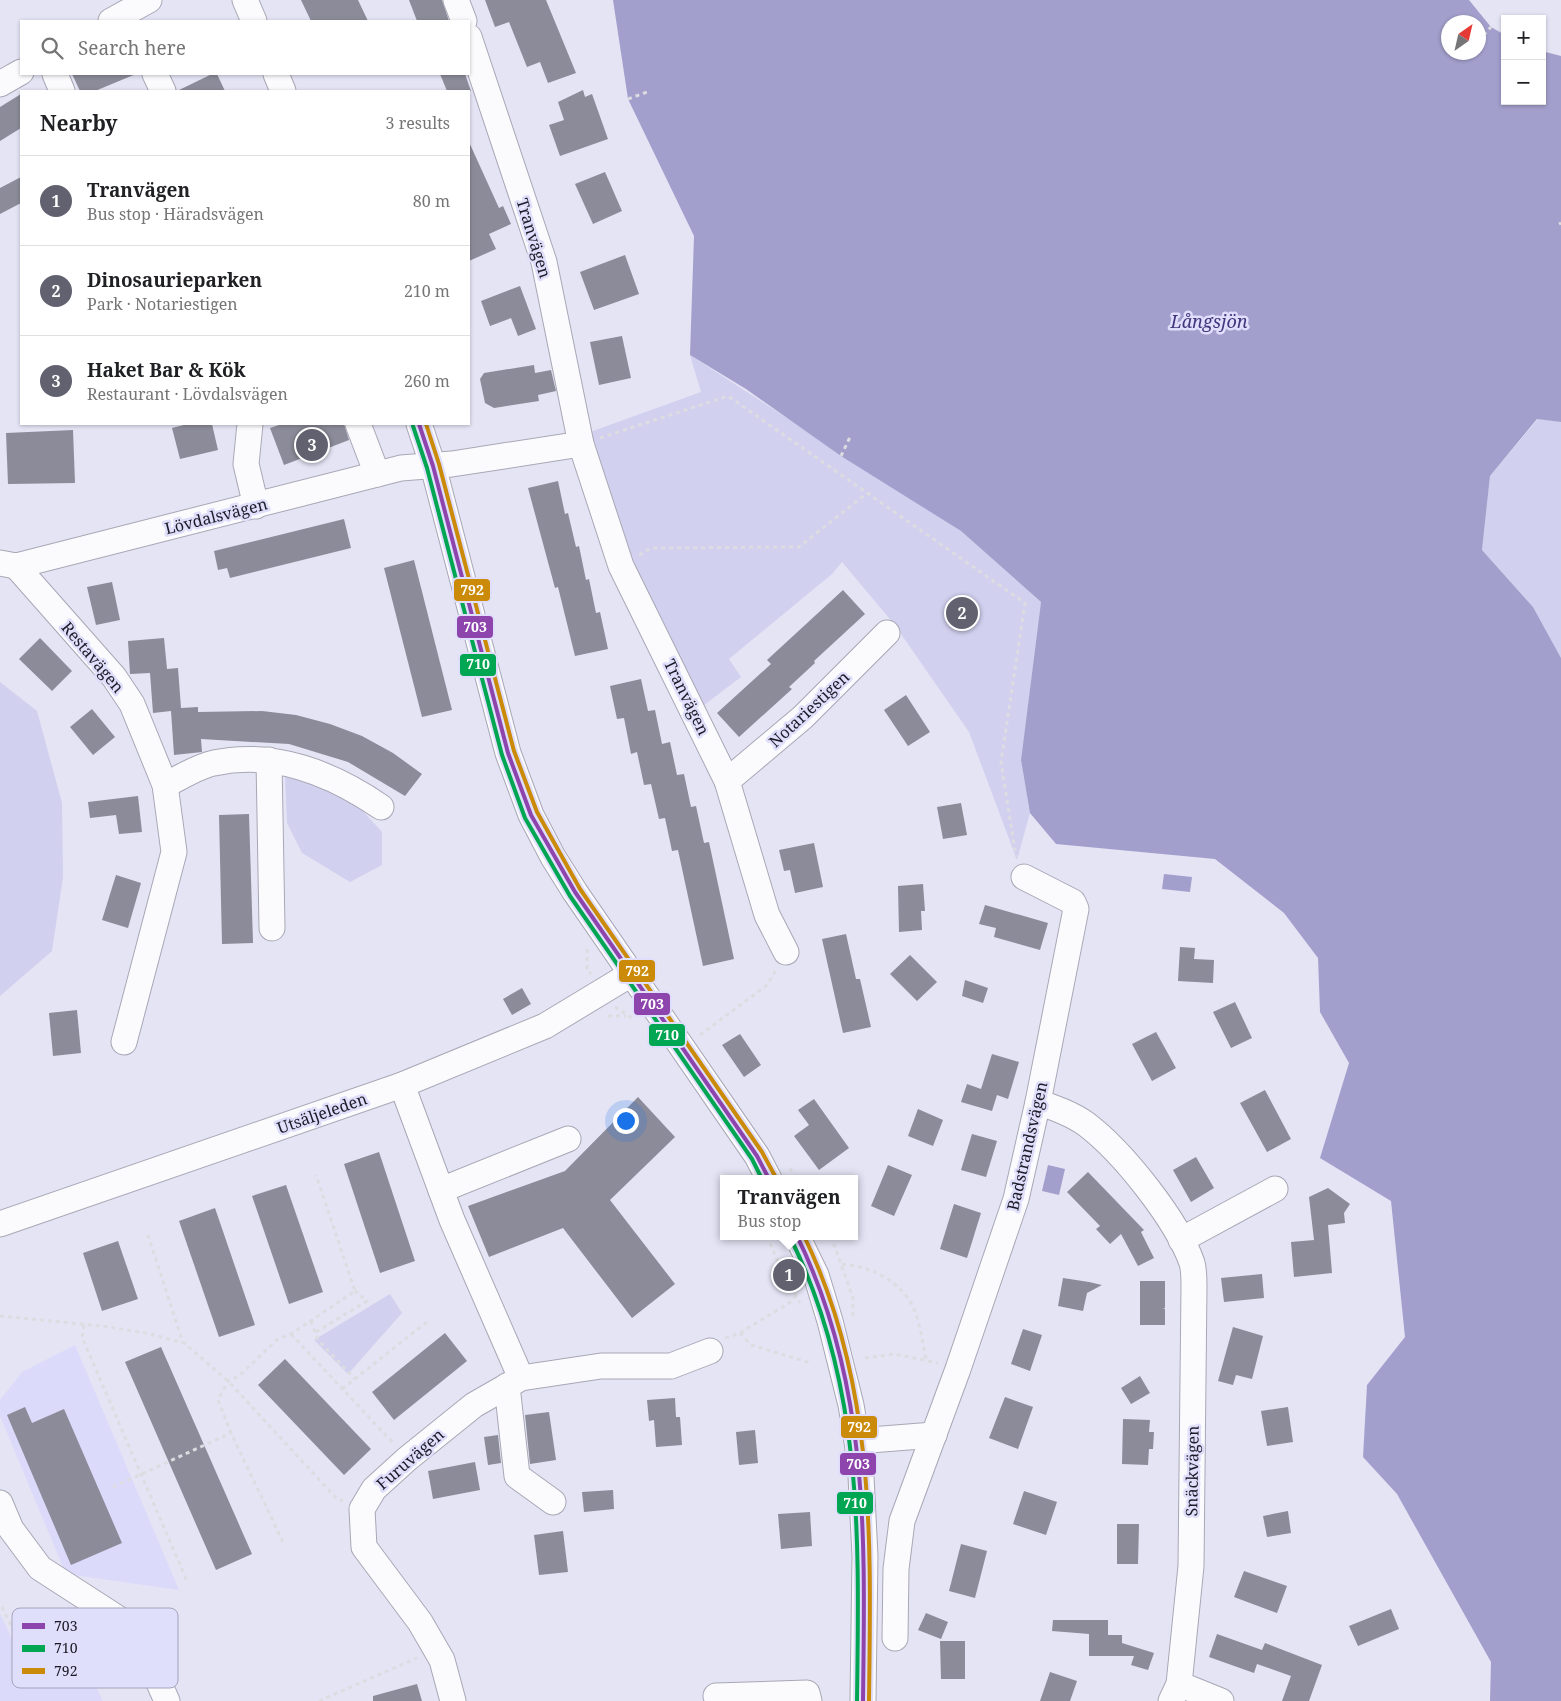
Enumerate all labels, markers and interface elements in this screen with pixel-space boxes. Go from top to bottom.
north arrow [1441,15,1486,60]
map controls [1501,15,1546,105]
button: + [1501,15,1546,60]
search box [20,20,470,75]
icon: search [38,34,66,62]
text: Search here [78,35,186,61]
button: − [1501,60,1546,105]
text: Nearby [40,109,118,137]
text: 3 results [386,112,450,134]
text: Tranvägen [87,177,190,203]
text: 1 [51,190,61,212]
text: 80 m [413,190,450,212]
street label: Tranvägen [511,196,557,280]
text: Bus stop · Häradsvägen [87,203,264,225]
text: Dinosaurieparken [87,267,262,293]
text: 2 [51,280,61,302]
text: 210 m [404,280,450,302]
text: Park · Notariestigen [87,293,238,315]
water label: Långsjön [1169,309,1248,333]
text: Haket Bar & Kök [87,357,246,383]
text: 3 [51,370,61,392]
text: 260 m [404,370,450,392]
text: Restaurant · Lövdalsvägen [87,383,288,405]
pin: 3 [296,426,328,464]
street label: Lövdalsvägen [162,493,270,539]
line badge: 792 [453,578,491,602]
text: 792 [460,580,484,599]
pin: 2 [946,594,978,632]
line badge: 703 [456,615,494,639]
street label: Restavägen [57,617,129,697]
text: 703 [463,617,487,636]
line badge: 710 [459,653,497,677]
text: 710 [466,654,490,673]
street label: Tranvägen [659,655,715,739]
street label: Notariestigen [764,666,854,752]
line badge: 792 [618,959,656,983]
text: 792 [625,961,649,980]
line badge: 703 [633,992,671,1016]
text: 703 [640,994,664,1013]
line badge: 710 [648,1023,686,1047]
text: 710 [655,1025,679,1044]
street label: Badstrandsvägen [1001,1079,1053,1213]
street label: Utsäljeleden [274,1087,370,1139]
your location [613,1108,639,1134]
popup [720,1175,858,1240]
text: Tranvägen [737,1184,841,1210]
text: Bus stop [737,1210,801,1232]
pin: 1 [773,1256,805,1294]
line badge: 792 [840,1415,878,1439]
text: 792 [847,1417,871,1436]
street label: Furuvägen [371,1423,449,1495]
street label: Snäckvägen [1180,1425,1204,1517]
line badge: 703 [839,1452,877,1476]
text: 703 [846,1454,870,1473]
line badge: 710 [836,1491,874,1515]
text: 710 [843,1493,867,1512]
legend [12,1608,178,1688]
text: 703 [54,1616,78,1635]
text: 710 [54,1638,78,1657]
text: 792 [54,1661,77,1680]

